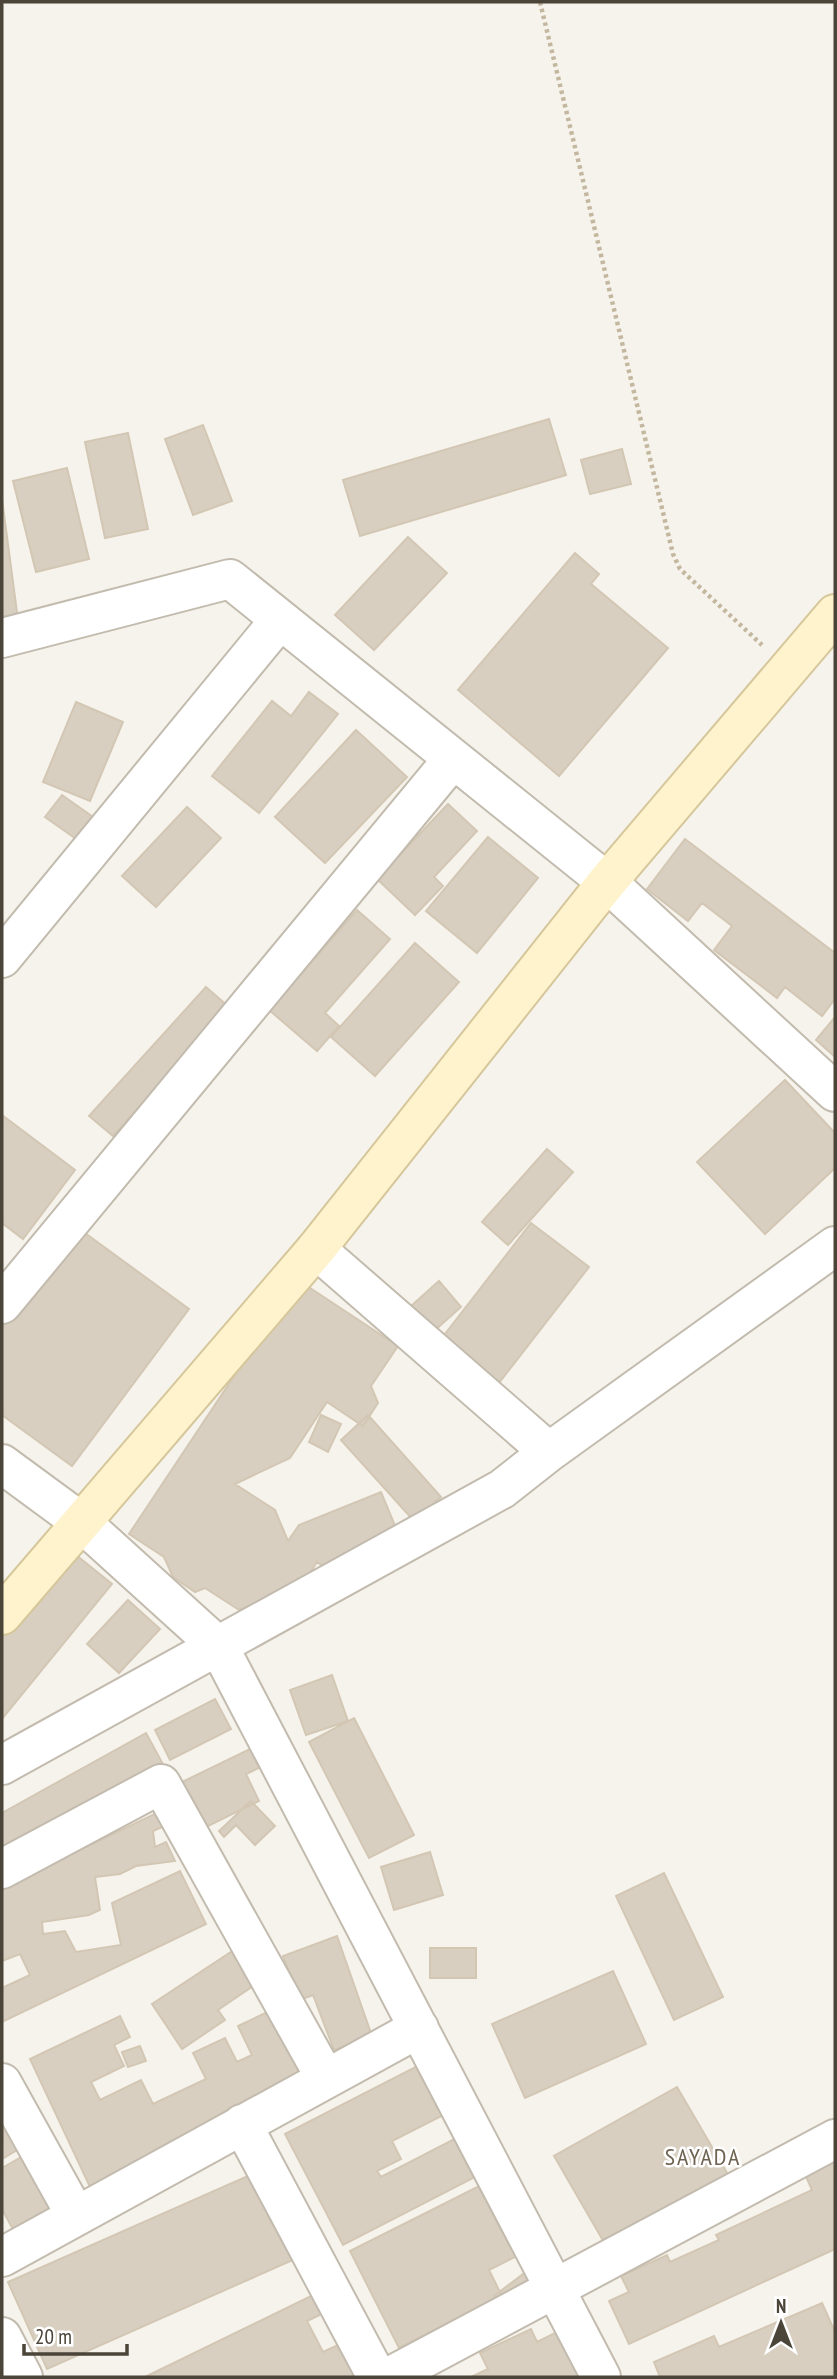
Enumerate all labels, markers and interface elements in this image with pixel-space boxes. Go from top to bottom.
district label: SAYADA [665,2141,741,2172]
north arrow [746,2288,816,2358]
text: N [776,2294,786,2318]
scale bar [24,2312,128,2356]
text: 20 m [35,2323,72,2350]

